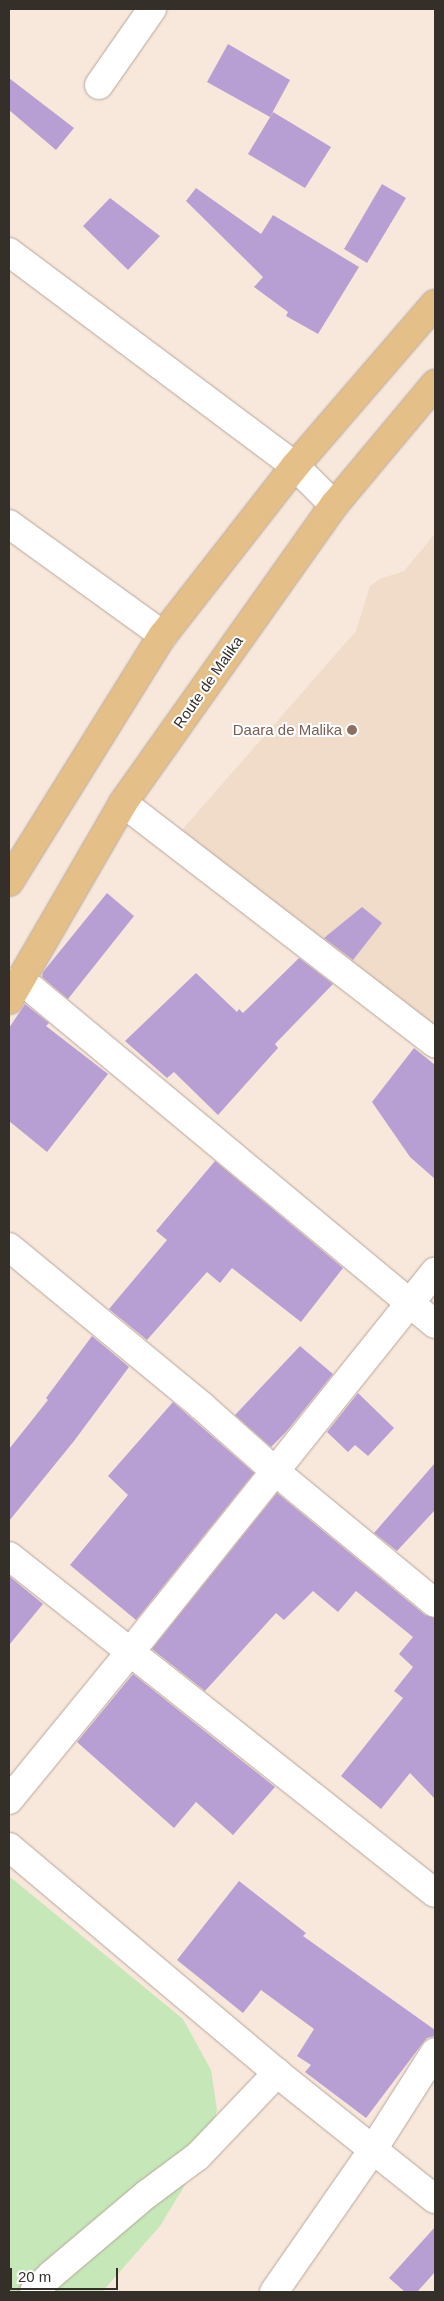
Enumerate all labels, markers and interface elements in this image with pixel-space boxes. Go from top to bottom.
street label: Route de Malika [170,632,246,732]
place label: Daara de Malika [233,721,342,739]
marker: Daara de Malika [346,724,358,736]
scale bar [12,2258,120,2290]
text: 20 m [18,2268,51,2285]

